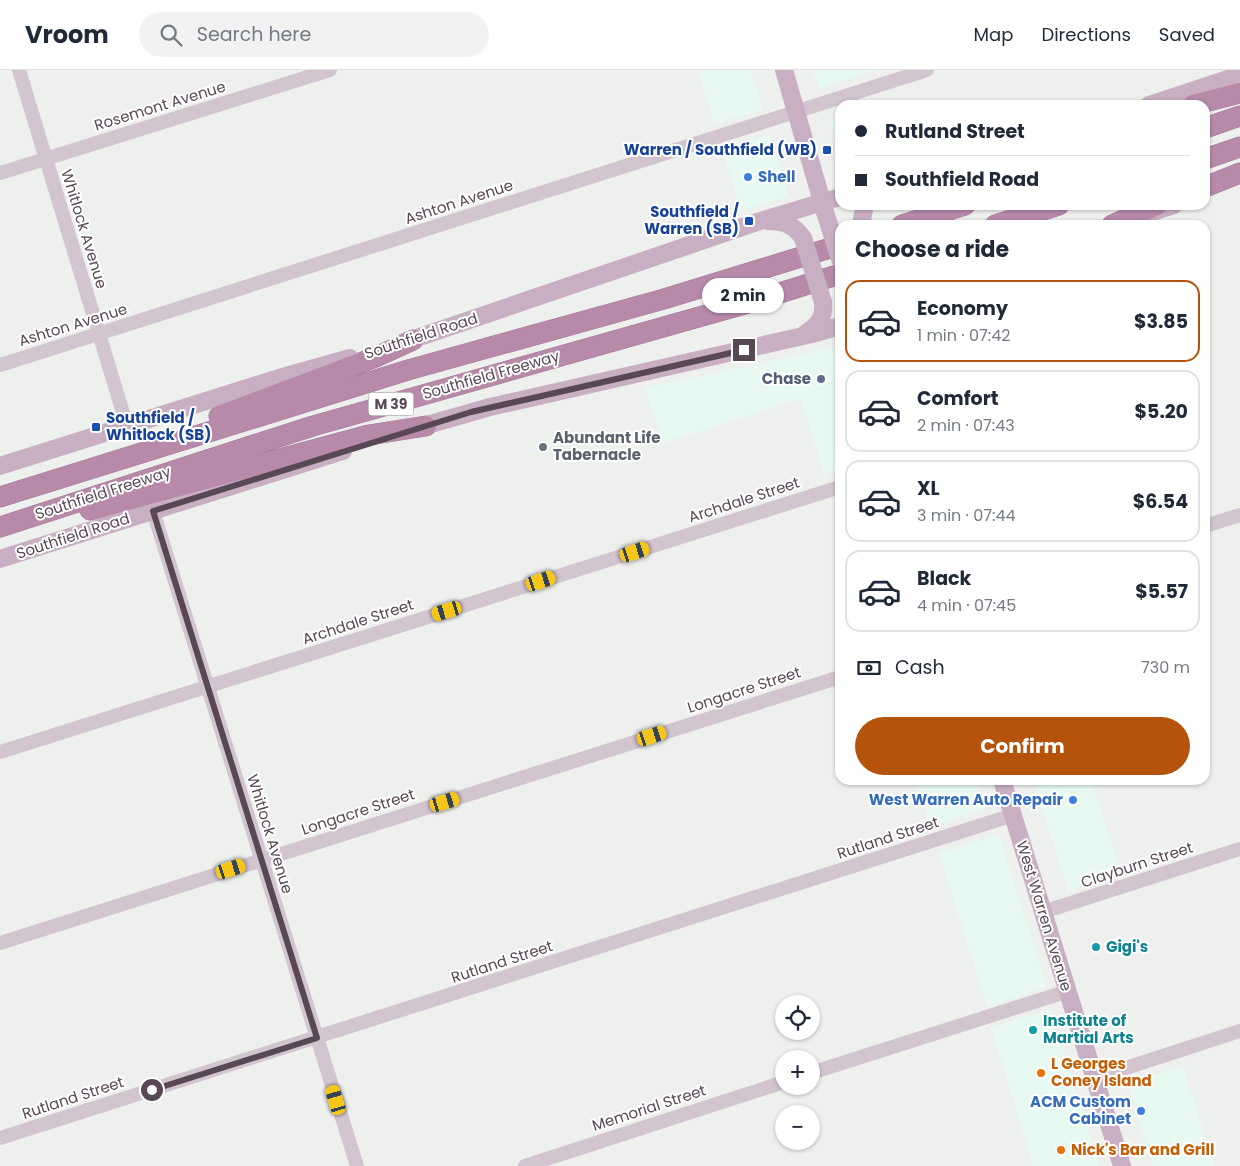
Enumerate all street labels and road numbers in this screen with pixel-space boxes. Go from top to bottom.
street label: Rosemont Avenue [92,76,228,135]
street label: Whitlock Avenue [56,167,113,291]
street label: Ashton Avenue [402,174,516,229]
street label: Ashton Avenue [16,298,130,351]
street label: Southfield Road [362,307,480,364]
street label: Southfield Freeway [420,345,562,404]
road number: M 39 [368,392,414,416]
street label: Southfield Freeway [32,461,174,524]
street label: Archdale Street [686,472,802,527]
street label: Southfield Road [14,507,132,564]
street label: Archdale Street [300,594,416,649]
street label: Longacre Street [685,661,803,718]
street label: Whitlock Avenue [242,772,299,896]
street label: Longacre Street [299,783,417,840]
street label: Rutland Street [834,811,941,864]
street label: Clayburn Street [1078,837,1196,893]
street label: West Warren Avenue [1012,838,1077,994]
street label: Rutland Street [448,935,555,988]
street label: Rutland Street [19,1071,126,1124]
street label: Memorial Street [589,1079,708,1136]

